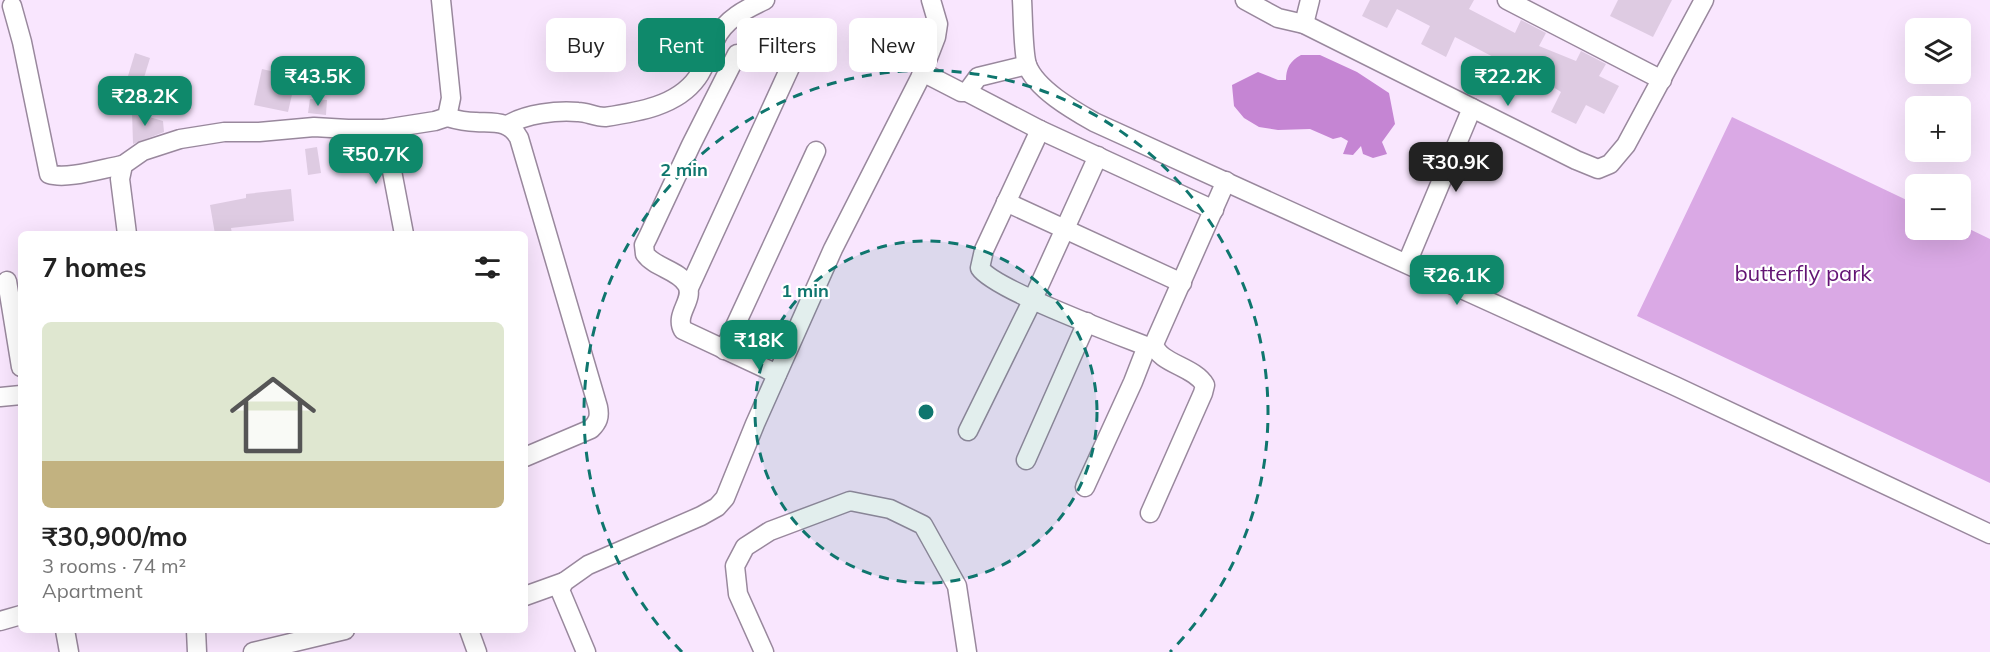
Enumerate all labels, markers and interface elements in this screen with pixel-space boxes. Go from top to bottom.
chip: Buy [546,18,626,72]
chip: Rent [638,18,725,72]
chip: Filters [737,18,837,72]
chip: New [849,18,937,72]
map controls [1905,18,1971,240]
button: layers [1905,18,1971,84]
pin: ₹43.5K [269,56,367,107]
pin: ₹22.2K [1459,56,1557,107]
text: ₹43.5K [285,63,351,88]
text: ₹22.2K [1475,63,1541,88]
pin: ₹28.2K [96,76,194,127]
text: ₹28.2K [112,83,178,108]
button: + [1905,96,1971,162]
pin: ₹50.7K [327,134,425,185]
text: ₹50.7K [343,141,409,166]
pin: ₹30.9K [1407,142,1505,193]
text: ₹30.9K [1423,149,1489,174]
text: 2 min [660,158,708,181]
button: − [1905,174,1971,240]
text: 7 homes [42,251,146,284]
icon: filters [471,251,504,284]
pin: ₹26.1K [1408,255,1506,306]
park label: butterfly park [1734,259,1872,287]
text: ₹26.1K [1424,262,1490,287]
text: 1 min [781,279,829,302]
pin: ₹18K [723,320,795,371]
text: ₹18K [734,327,784,352]
icon: home [219,361,327,469]
centre of rings [916,402,936,422]
text: ₹30,900/mo [42,520,187,553]
text: 3 rooms · 74 m² [42,553,186,578]
text: Apartment [42,578,143,603]

